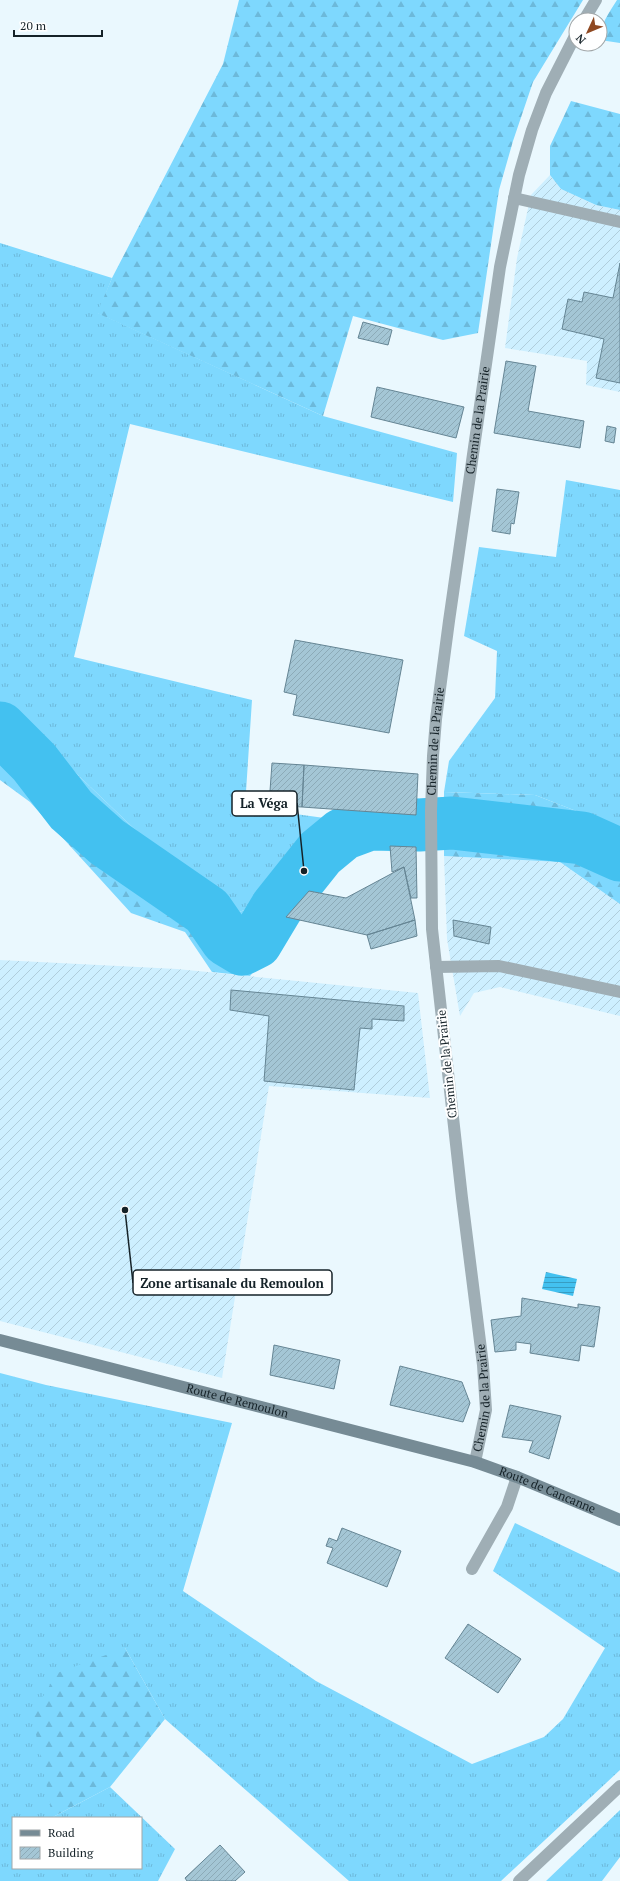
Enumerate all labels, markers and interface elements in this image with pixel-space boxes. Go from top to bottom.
scale bar [14,12,102,38]
north arrow [568,12,608,52]
text: 20 m [20,18,47,33]
text: N [572,31,589,47]
street label: Chemin de la Prairie [462,365,493,475]
street label: Chemin de la Prairie [424,686,447,796]
callout: La Véga [232,791,297,816]
text: La Véga [240,794,289,812]
street label: Chemin de la Prairie [433,1009,460,1119]
callout: Zone artisanale du Remoulon [133,1270,332,1295]
text: Zone artisanale du Remoulon [140,1274,324,1292]
street label: Chemin de la Prairie [469,1343,493,1453]
street label: Route de Remoulon [185,1380,290,1421]
street label: Route de Cancanne [497,1463,598,1516]
legend [12,1817,142,1869]
text: Road [48,1825,75,1840]
text: Building [48,1845,94,1860]

